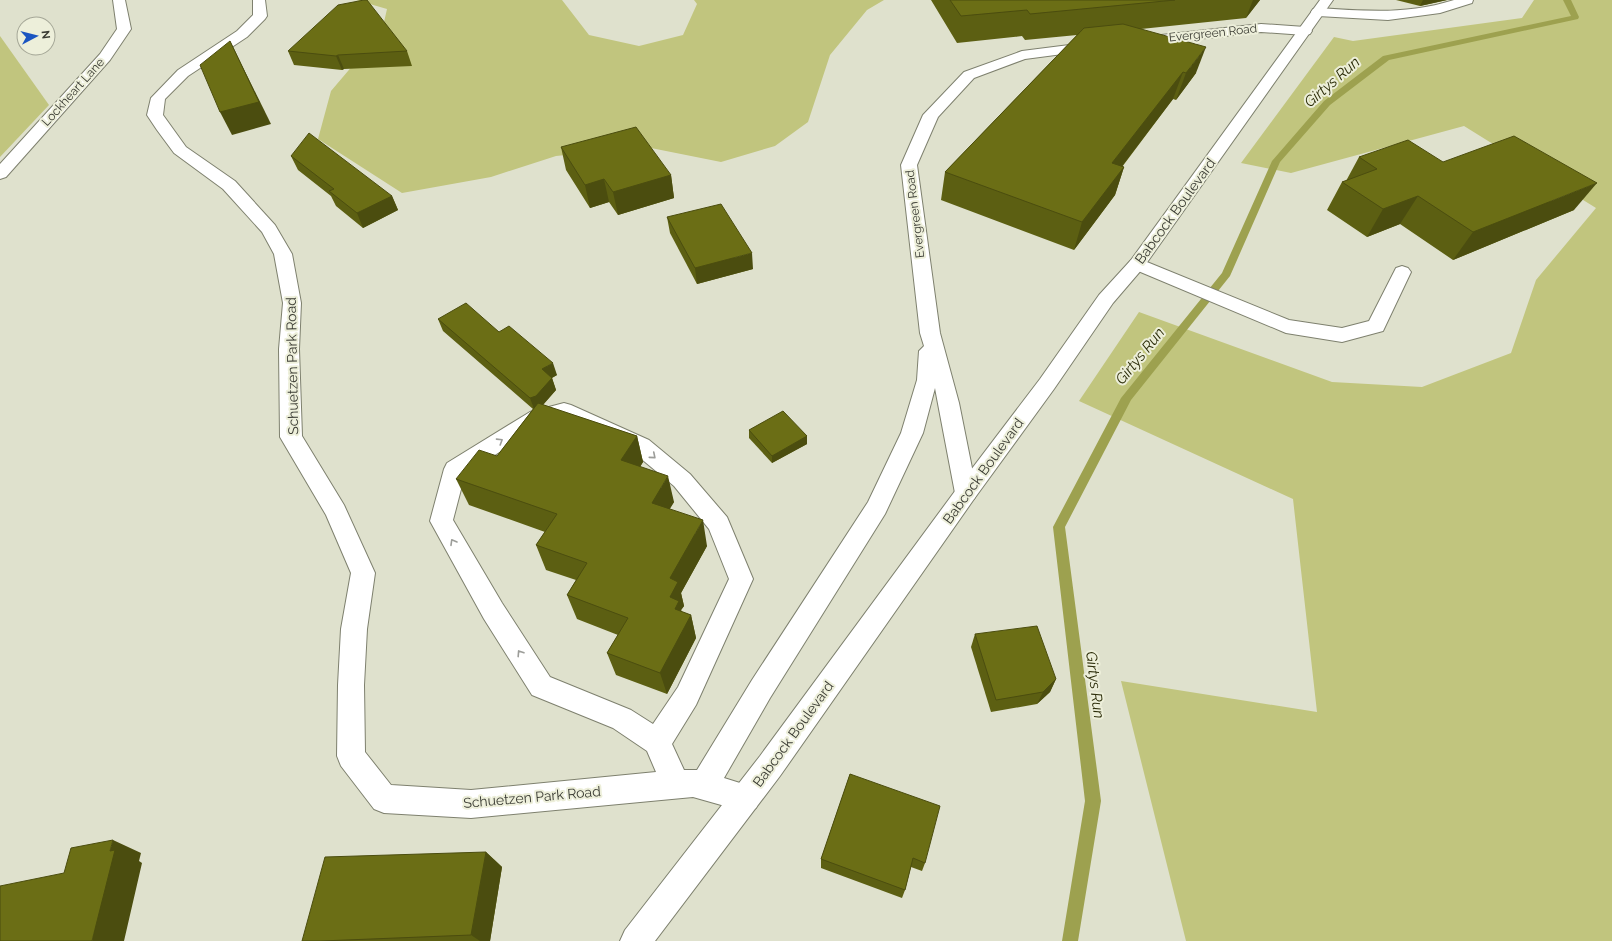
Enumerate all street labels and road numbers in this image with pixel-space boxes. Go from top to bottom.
street label: Evergreen Road [1168,21,1258,45]
street label: Lockheart Lane [39,55,107,129]
street label: Babcock Boulevard [1131,155,1219,267]
street label: Evergreen Road [903,169,927,259]
street label: Schuetzen Park Road [283,297,301,435]
street label: Babcock Boulevard [939,415,1027,527]
street label: Babcock Boulevard [749,678,837,790]
street label: Schuetzen Park Road [463,783,601,811]

